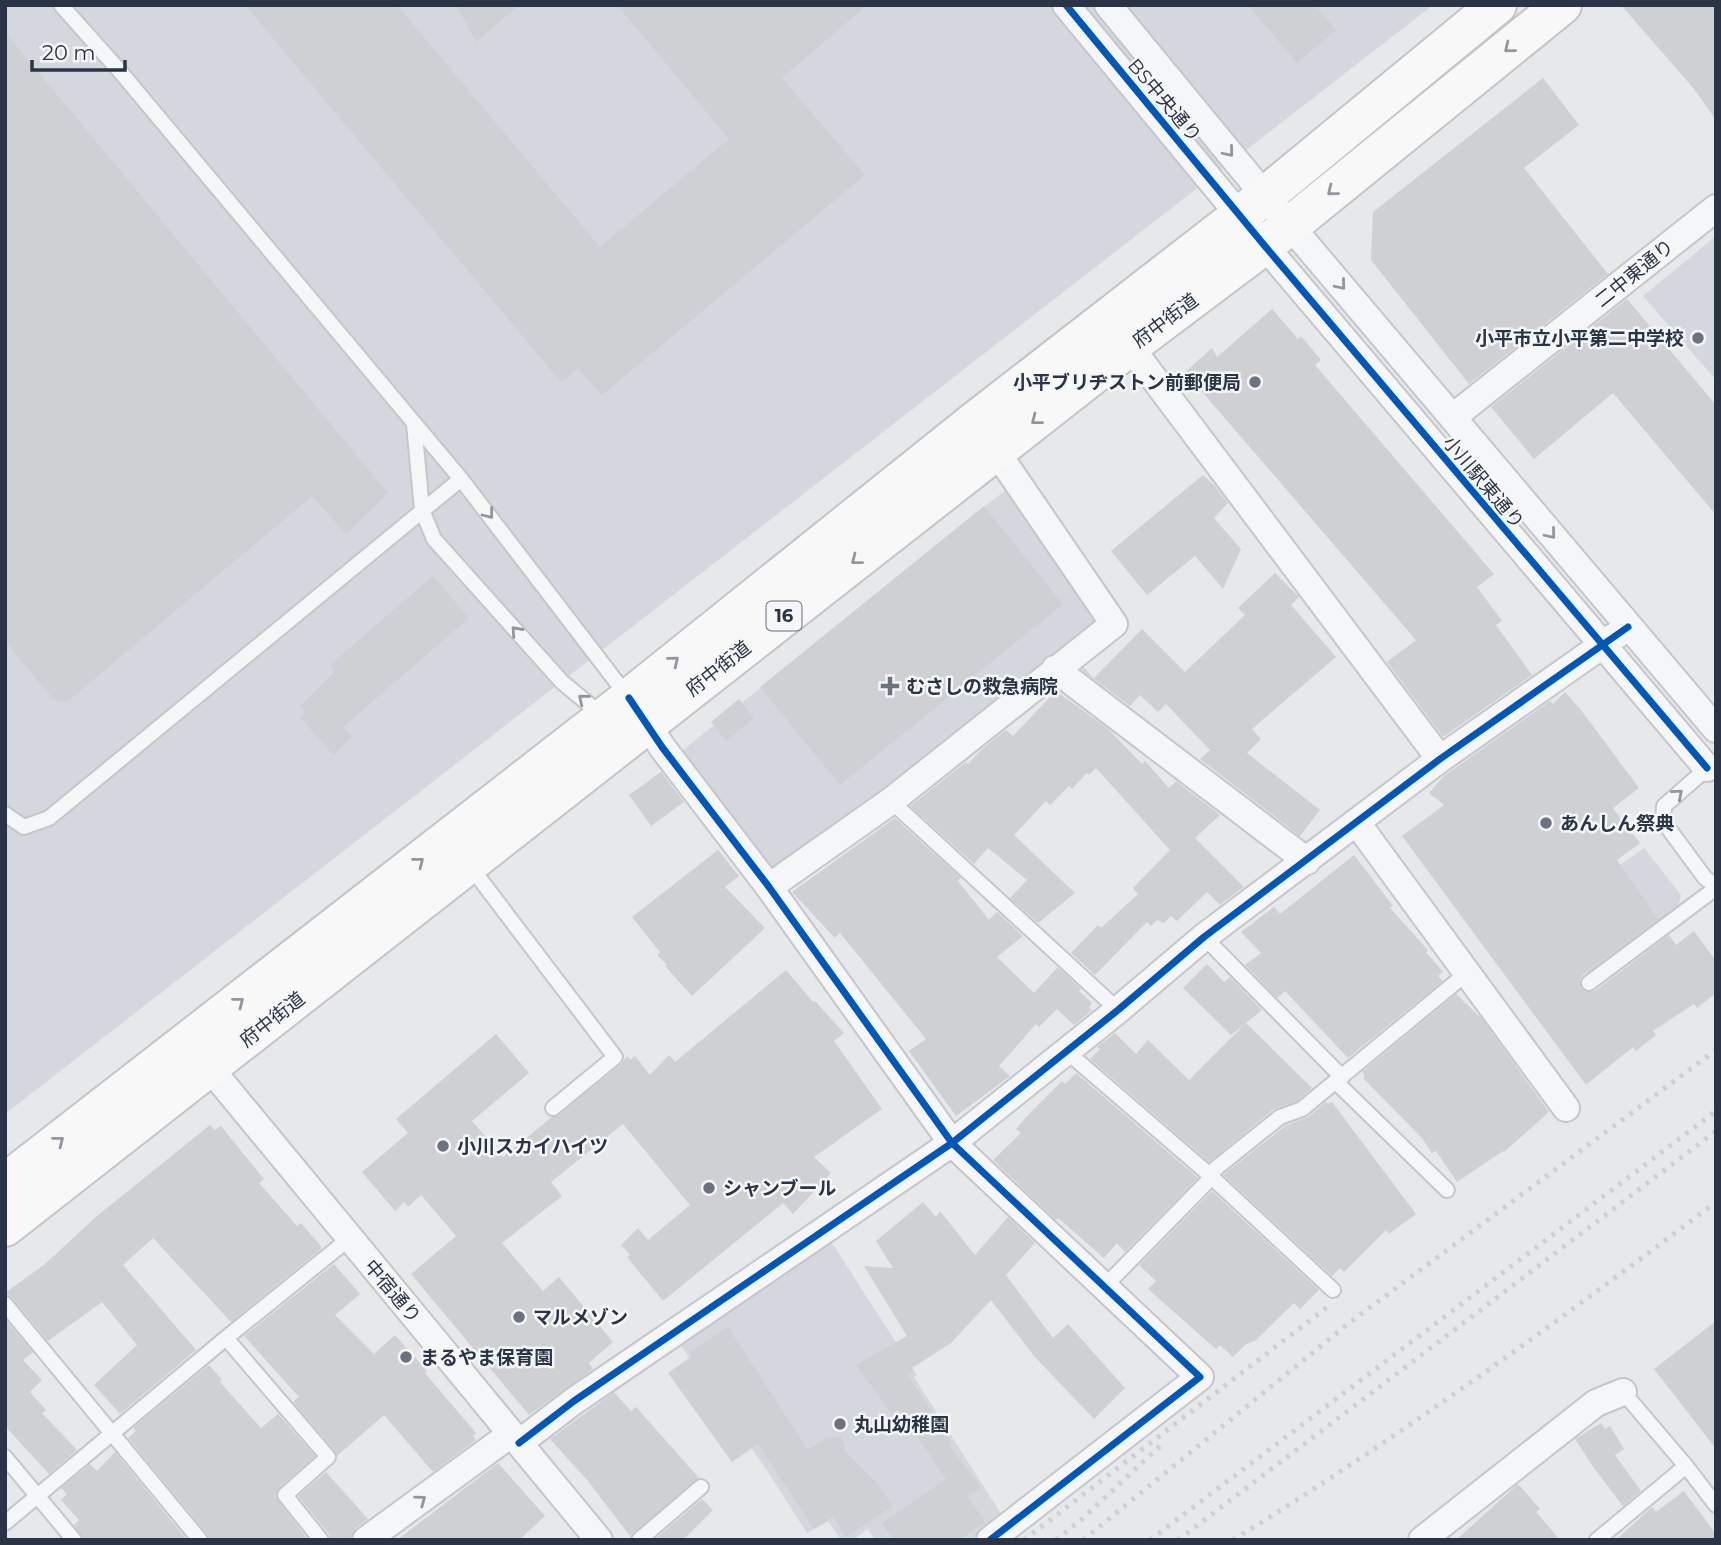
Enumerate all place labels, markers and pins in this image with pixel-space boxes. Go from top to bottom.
place label: 小平市立小平第二中学校 [1475,327,1684,350]
marker: 小平市立小平第二中学校 [1690,330,1706,346]
place label: 小平ブリヂストン前郵便局 [1013,371,1241,394]
marker: 小平ブリヂストン前郵便局 [1247,374,1263,390]
place label: むさしの救急病院 [906,675,1058,698]
marker: むさしの救急病院 [880,676,900,696]
place label: あんしん祭典 [1560,812,1674,835]
marker: あんしん祭典 [1538,815,1554,831]
place label: 小川スカイハイツ [457,1135,608,1158]
marker: 小川スカイハイツ [435,1138,451,1154]
place label: シャンブール [723,1177,836,1200]
marker: シャンブール [701,1180,717,1196]
place label: マルメゾン [533,1306,628,1329]
marker: マルメゾン [511,1309,527,1325]
place label: まるやま保育園 [420,1346,553,1369]
marker: まるやま保育園 [398,1349,414,1365]
place label: 丸山幼稚園 [854,1413,949,1436]
marker: 丸山幼稚園 [832,1416,848,1432]

